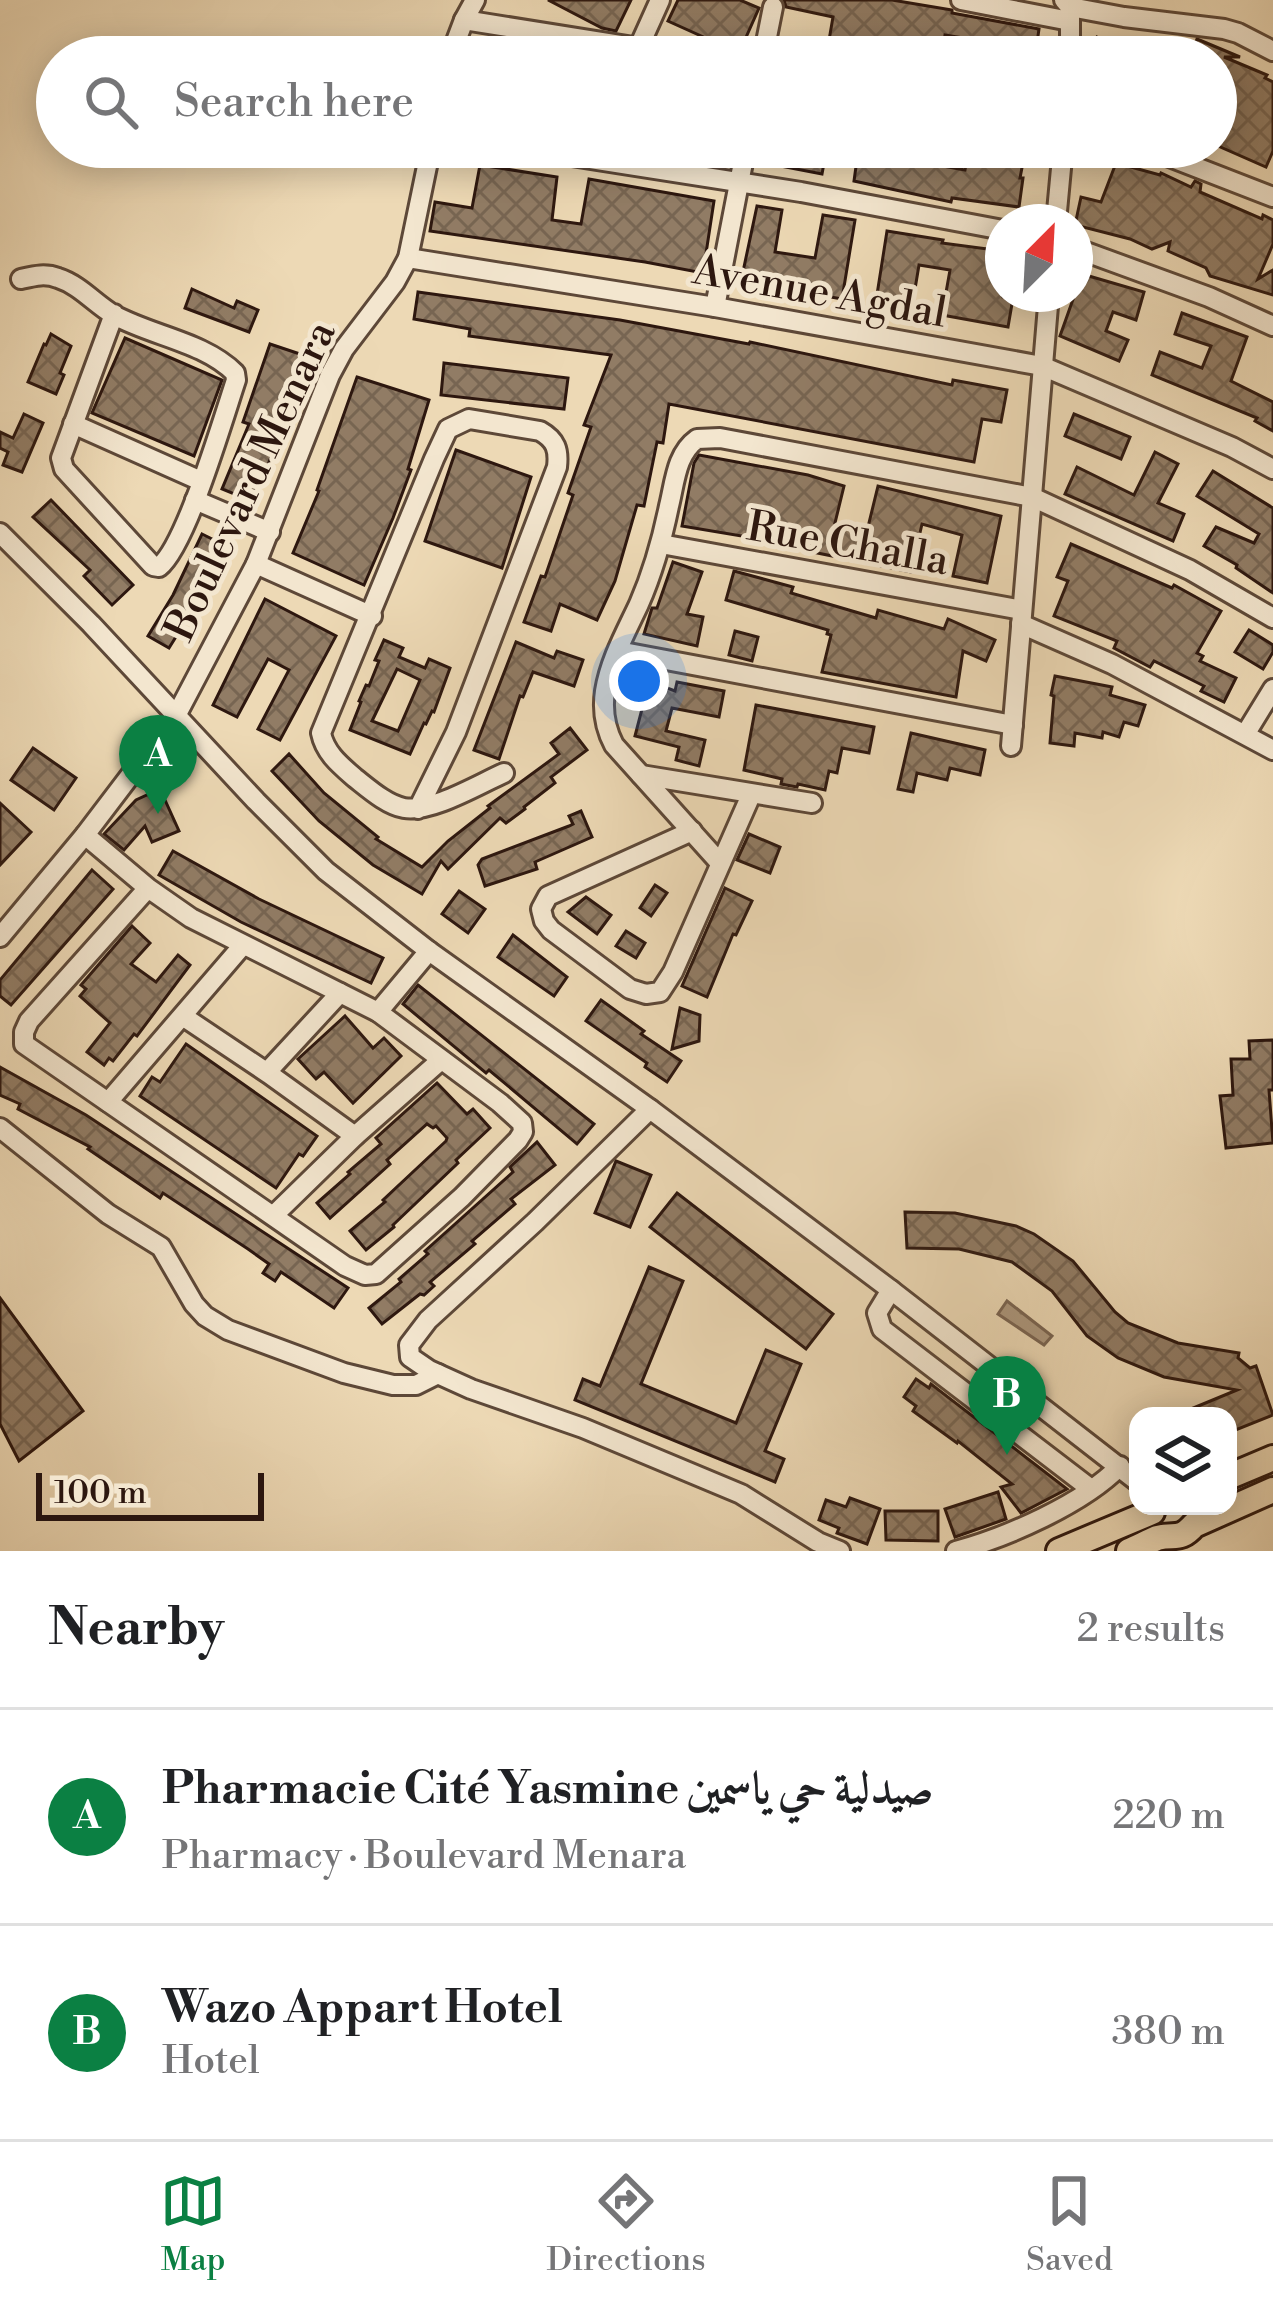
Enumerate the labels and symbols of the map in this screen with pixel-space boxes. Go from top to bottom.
north arrow [985,204,1093,312]
street label: Avenue Agdal [688,244,950,342]
street label: Boulevard Menara [154,312,349,650]
street label: Rue Challa [742,501,953,588]
your location [609,651,669,711]
pin: A [119,715,197,814]
pin: B [968,1356,1046,1455]
scale bar [36,1467,264,1520]

